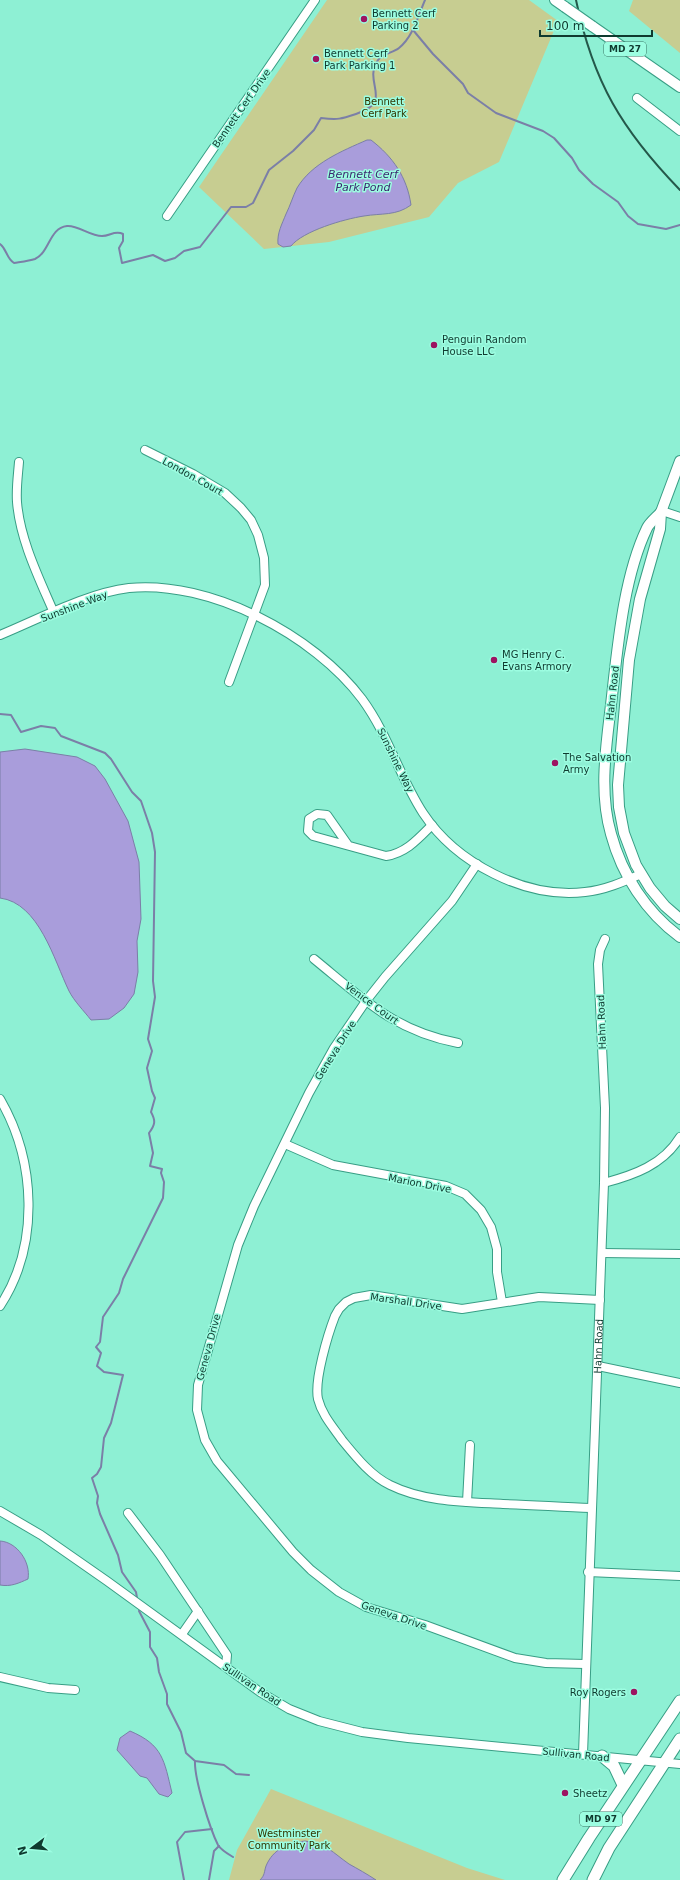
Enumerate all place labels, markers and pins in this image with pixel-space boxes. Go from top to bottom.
place label: Bennett Cerf Parking 2 [372,8,436,31]
marker: Bennett Cerf Parking 2 [359,14,369,24]
place label: Bennett Cerf Park Parking 1 [324,48,395,71]
marker: Bennett Cerf Park Parking 1 [311,54,321,64]
place label: Penguin Random House LLC [442,334,527,357]
marker: Penguin Random House LLC [429,340,439,350]
place label: MG Henry C. Evans Armory [502,649,572,672]
marker: MG Henry C. Evans Armory [489,655,499,665]
place label: The Salvation Army [562,752,631,775]
marker: The Salvation Army [550,758,560,768]
place label: Roy Rogers [570,1687,626,1698]
marker: Roy Rogers [629,1687,639,1697]
marker: Sheetz [560,1788,570,1798]
place label: Sheetz [573,1788,607,1799]

